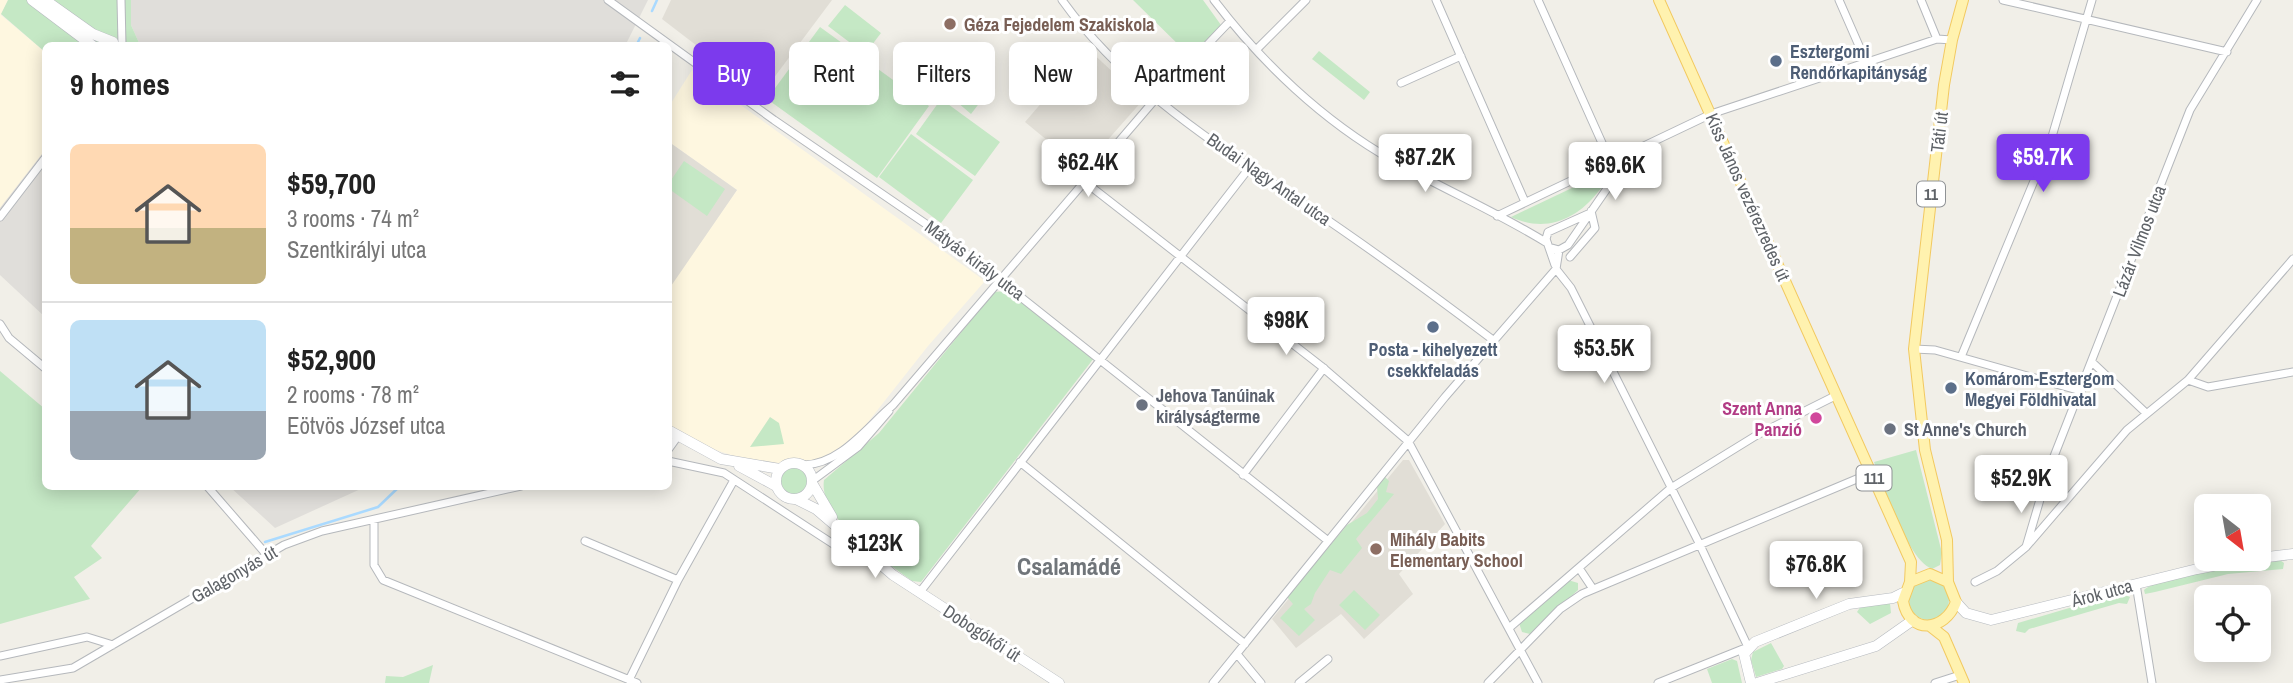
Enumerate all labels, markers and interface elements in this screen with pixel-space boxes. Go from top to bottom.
place label: Géza Fejedelem Szakiskola [964,12,1155,37]
marker: Géza Fejedelem Szakiskola [942,16,958,32]
place label: Esztergomi Rendőrkapitányság [1790,39,1927,85]
chip: Buy [693,42,775,105]
chip: Rent [789,42,879,105]
chip: Filters [893,42,995,105]
chip: New [1009,42,1097,105]
chip: Apartment [1111,42,1249,105]
marker: Esztergomi Rendőrkapitányság [1768,53,1784,69]
text: 9 homes [70,64,170,104]
icon: filters [606,65,644,103]
street label: Kiss János vezérezredes út [1700,109,1796,285]
street label: Táti út [1924,110,1954,154]
street label: Budai Nagy Antal utca [1202,127,1336,231]
pin: $87.2K [1368,134,1482,194]
pin: $59.7K [1986,134,2100,194]
pin: $62.4K [1031,140,1145,199]
text: $87.2K [1395,141,1455,172]
text: $59.7K [2013,141,2073,172]
pin: $69.6K [1558,142,1672,202]
text: $62.4K [1058,146,1118,177]
text: $69.6K [1585,149,1645,180]
text: $59,700 [287,163,376,203]
icon: home [126,172,210,256]
street label: Lázár Vilmos utca [2106,181,2172,301]
road number: 11 [1917,182,1945,206]
text: 3 rooms · 74 m² [287,203,419,234]
street label: Mátyás király utca [920,214,1030,306]
text: Szentkirályi utca [287,234,426,265]
pin: $98K [1245,298,1327,357]
text: $98K [1263,304,1309,335]
marker: Posta - kihelyezett csekkfeladás [1425,319,1441,335]
pin: $53.5K [1547,326,1661,385]
text: $53.5K [1574,332,1634,363]
place label: Posta - kihelyezett csekkfeladás [1369,337,1497,383]
text: $52,900 [287,339,376,379]
icon: home [126,348,210,432]
place label: Komárom-Esztergom Megyei Földhivatal [1965,366,2114,412]
text: 2 rooms · 78 m² [287,379,419,410]
marker: Komárom-Esztergom Megyei Földhivatal [1943,380,1959,396]
place label: Jehova Tanúinak királyságterme [1156,383,1275,429]
place label: Szent Anna Panzió [1722,396,1803,442]
marker: Jehova Tanúinak királyságterme [1134,397,1150,413]
text: Eötvös József utca [287,410,445,441]
marker: Szent Anna Panzió [1808,410,1824,426]
place label: St Anne's Church [1904,417,2027,442]
marker: St Anne's Church [1882,421,1898,437]
pin: $52.9K [1964,456,2078,515]
text: $52.9K [1991,462,2051,493]
road number: 111 [1856,466,1892,491]
north arrow [2194,494,2272,570]
map controls [2194,494,2271,662]
pin: $123K [826,520,924,580]
text: $123K [847,527,903,558]
place label: Mihály Babits Elementary School [1390,527,1523,573]
street label: Galagonyás út [187,539,281,609]
marker: Mihály Babits Elementary School [1368,541,1384,557]
pin: $76.8K [1759,542,1873,601]
text: $76.8K [1786,548,1846,579]
district label: Csalamádé [1017,550,1121,582]
street label: Árok utca [2068,573,2135,613]
button: locate [2194,585,2271,662]
street label: Dobogókői út [938,599,1026,667]

